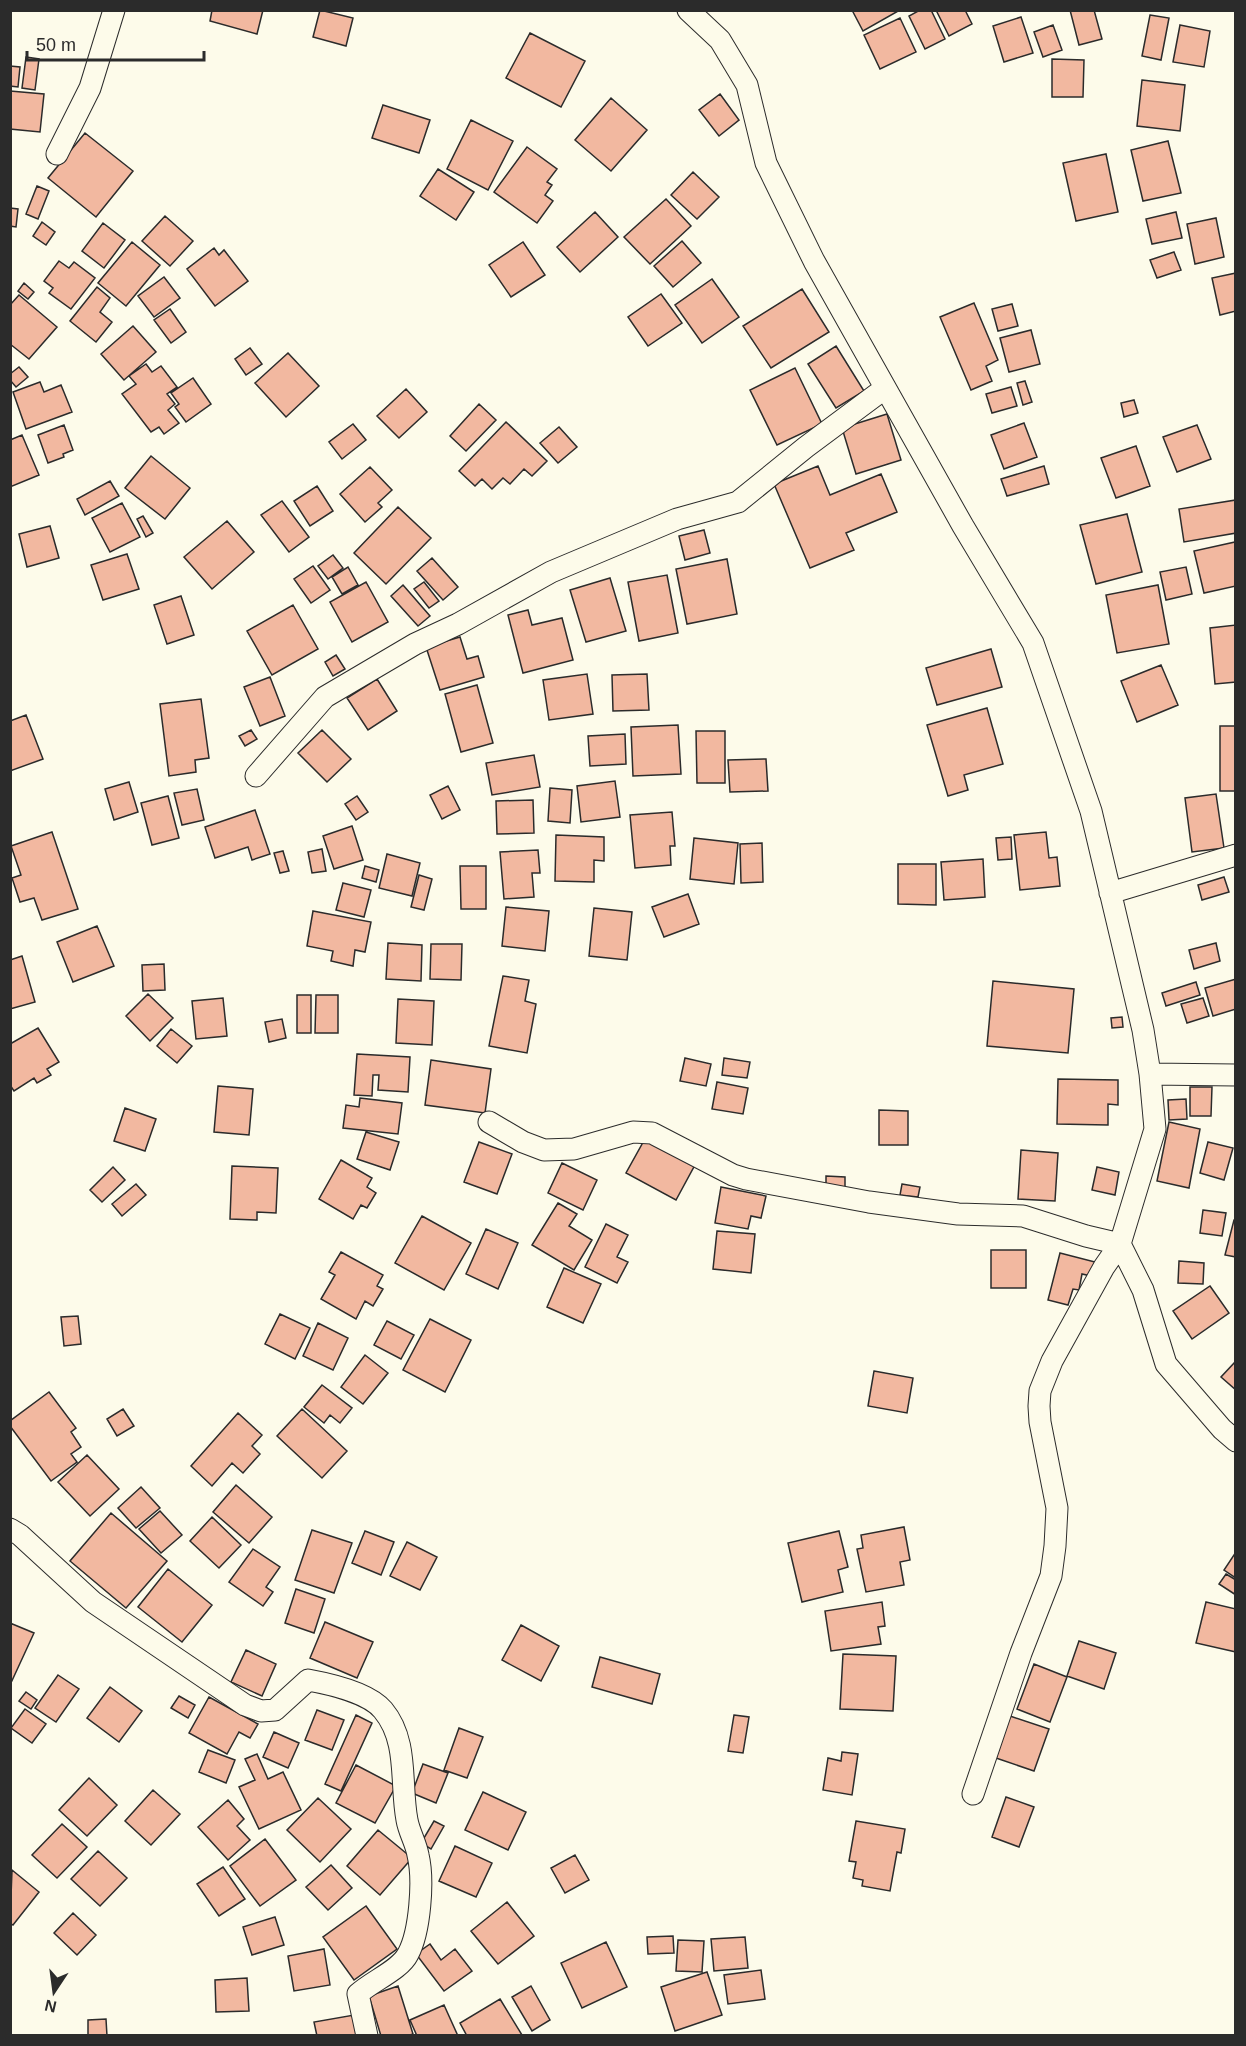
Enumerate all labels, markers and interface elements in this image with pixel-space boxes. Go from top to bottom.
scale bar [27,24,204,62]
text: 50 m [36,35,76,55]
north arrow [24,1962,84,2022]
text: N [43,1997,58,2016]

